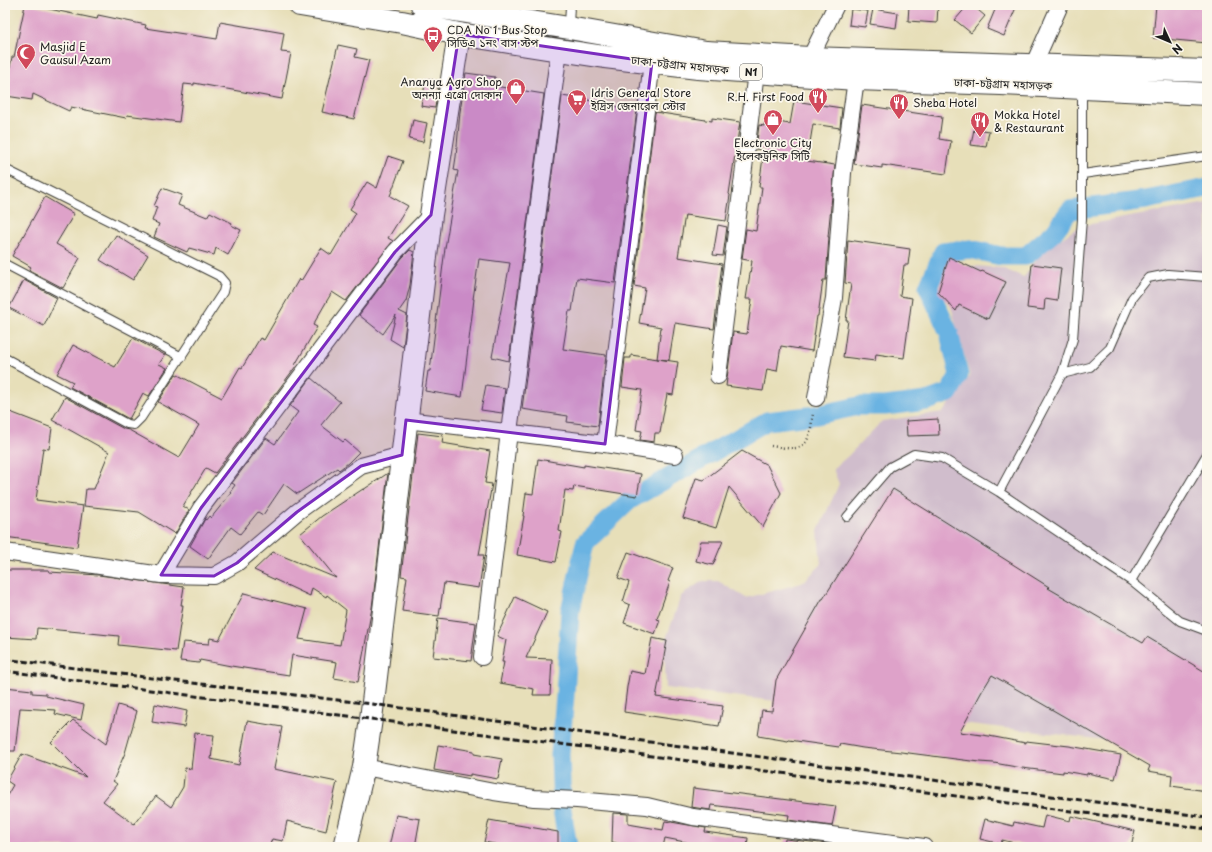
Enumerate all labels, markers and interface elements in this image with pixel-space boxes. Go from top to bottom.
place label: CDA No 1 Bus Stop সিডিএ ১নং বাস স্টপ [446,21,547,51]
north arrow [1150,22,1190,62]
bus stop icon: CDA No 1 Bus Stop সিডিএ ১নং বাস স্টপ [422,25,444,53]
place label: Masjid E Gausul Azam [40,38,111,68]
text: N [1168,40,1187,59]
mosque icon: Masjid E Gausul Azam [15,42,37,70]
street label: ঢাকা-চট্টগ্রাম মহাসড়ক [629,51,730,78]
road number: N1 [740,64,762,80]
place label: Ananya Agro Shop অনন্যা এগ্রো দোকান [401,73,502,103]
street label: ঢাকা-চট্টগ্রাম মহাসড়ক [953,73,1052,94]
shop icon: Ananya Agro Shop অনন্যা এগ্রো দোকান [505,77,527,105]
place label: Idris General Store ইদ্রিস জেনারেল স্টোর [590,84,691,114]
restaurant icon: R.H. First Food [807,86,829,114]
supermarket icon: Idris General Store ইদ্রিস জেনারেল স্টোর [566,88,588,116]
place label: R.H. First Food [727,88,804,105]
restaurant icon: Sheba Hotel [888,92,910,120]
place label: Sheba Hotel [913,94,977,111]
place label: Mokka Hotel & Restaurant [994,106,1065,136]
shop icon: Electronic City ইলেকট্রনিক সিটি [762,108,784,136]
restaurant icon: Mokka Hotel & Restaurant [969,110,991,138]
place label: Electronic City ইলেকট্রনিক সিটি [734,134,812,164]

